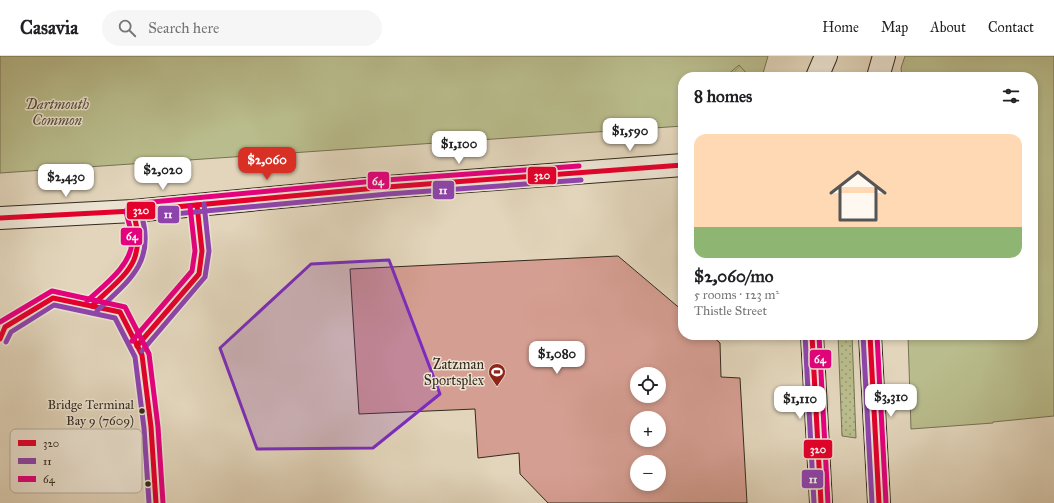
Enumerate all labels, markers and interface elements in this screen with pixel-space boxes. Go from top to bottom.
search box [102,10,382,46]
text: Casavia [20,16,78,39]
icon: search [116,17,138,39]
text: Search here [148,19,219,37]
text: Home [822,19,859,36]
text: Map [881,19,908,36]
text: About [930,19,966,36]
text: Contact [988,19,1034,36]
icon: filters [1000,85,1022,107]
text: 8 homes [694,86,752,107]
park label: Dartmouth Common [25,96,89,129]
pin: $1,590 [597,118,663,152]
text: $1,590 [612,123,648,139]
pin: $1,100 [426,131,492,165]
text: $1,100 [441,136,477,152]
pin: $2,060 [234,147,300,181]
text: $2,060 [247,152,287,168]
pin: $2,020 [130,157,196,191]
icon: home [822,160,894,232]
text: $2,020 [143,162,183,178]
pin: $2,430 [33,164,99,198]
line badge: 320 [527,166,557,185]
text: $2,430 [47,169,85,185]
text: 320 [534,169,551,183]
line badge: 64 [367,171,390,190]
text: 64 [372,175,385,189]
line badge: 11 [432,180,455,200]
text: 11 [439,184,448,197]
line badge: 320 [126,201,156,220]
text: 320 [133,204,150,218]
line badge: 11 [157,205,180,224]
text: 11 [164,208,173,221]
line badge: 64 [120,227,143,246]
text: 64 [126,230,139,244]
text: $2,060/mo [694,266,773,287]
text: 5 rooms · 123 m² [694,287,779,303]
text: Thistle Street [694,303,767,319]
pin: $1,080 [524,341,590,375]
text: $1,080 [538,346,576,362]
line badge: 64 [809,349,832,369]
text: 64 [814,353,827,367]
place label: Zatzman Sportsplex [424,356,485,389]
sports icon: Zatzman Sportsplex [487,362,507,387]
map controls [630,367,666,491]
button: locate [630,367,666,403]
pin: $3,310 [858,384,924,418]
pin: $1,110 [767,386,833,420]
text: $3,310 [874,389,908,405]
text: $1,110 [783,391,817,407]
place label: Bridge Terminal Bay 9 (7609) [48,397,134,429]
marker: Bridge Terminal Bay 9 (7609) [137,406,147,416]
button: + [630,411,666,447]
legend [10,429,142,493]
text: 320 [43,437,59,450]
line badge: 320 [803,439,833,459]
text: 320 [810,443,827,457]
text: 11 [43,455,52,468]
button: − [630,455,666,491]
line badge: 11 [801,469,824,489]
text: 64 [43,473,56,486]
text: 11 [809,473,818,486]
unlabelled marker [143,479,153,489]

